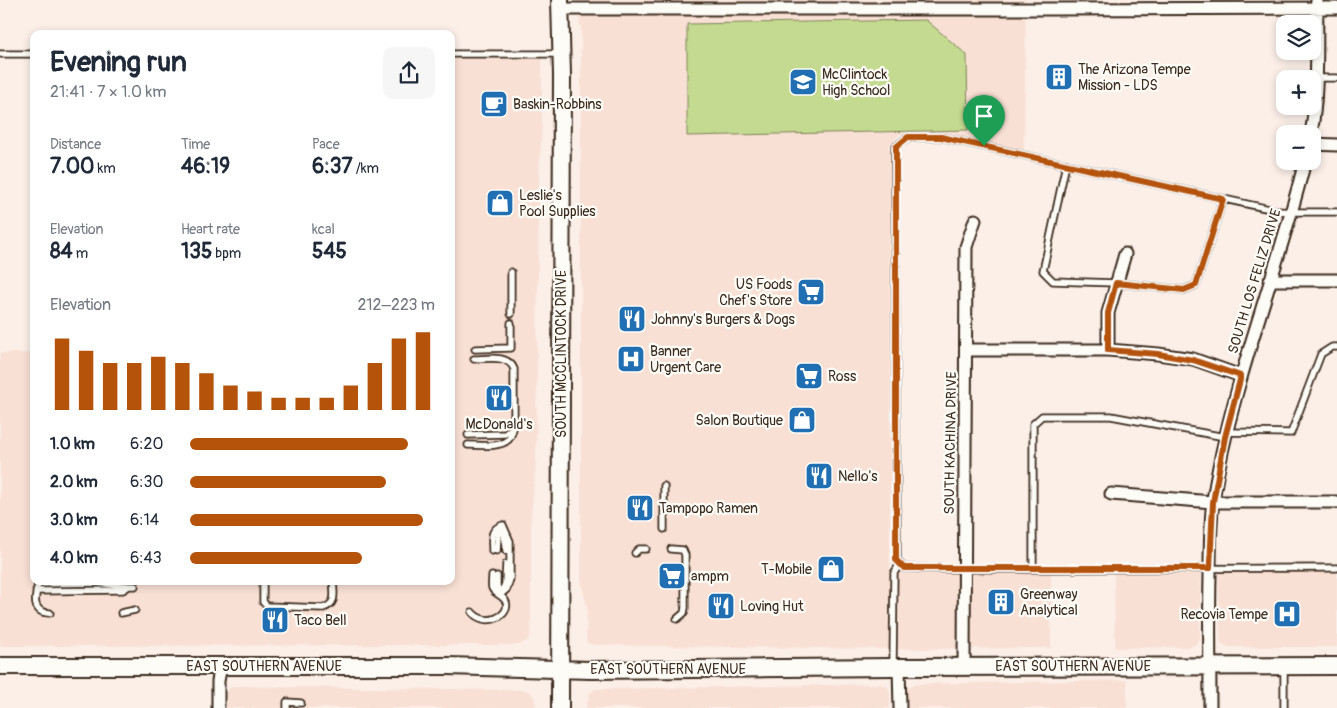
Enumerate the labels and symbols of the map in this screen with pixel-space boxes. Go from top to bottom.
place label: The Arizona Tempe Mission - LDS [1078,61,1191,94]
building icon: The Arizona Tempe Mission - LDS [1044,62,1074,92]
place label: McClintock High School [822,66,890,99]
school or university icon: McClintock High School [788,67,818,97]
cafe icon: Baskin-Robbins [479,89,509,119]
pin [963,95,1005,146]
place label: Baskin-Robbins [513,96,602,113]
place label: Leslie's Pool Supplies [519,187,596,220]
shop icon: Leslie's Pool Supplies [485,188,515,218]
street label: SOUTH LOS FELIZ DRIVE [1224,207,1285,356]
street label: SOUTH MCCLINTOCK DRIVE [553,270,570,438]
place label: US Foods Chef's Store [719,276,793,309]
supermarket icon: US Foods Chef's Store [796,277,826,307]
restaurant icon: Johnny's Burgers & Dogs [617,304,647,334]
place label: Johnny's Burgers & Dogs [651,311,795,328]
place label: Banner Urgent Care [650,343,721,376]
hospital icon: Banner Urgent Care [616,344,646,374]
supermarket icon: Ross [794,361,824,391]
place label: Ross [828,368,857,385]
street label: SOUTH KACHINA DRIVE [941,371,960,515]
restaurant icon: McDonald's [484,383,514,413]
shop icon: Salon Boutique [787,405,817,435]
place label: Salon Boutique [696,412,783,429]
place label: McDonald's [465,416,533,433]
restaurant icon: Nello's [804,461,834,491]
place label: Nello's [838,468,878,485]
restaurant icon: Tampopo Ramen [625,493,655,523]
place label: Tampopo Ramen [659,500,758,517]
shop icon: T-Mobile [816,554,846,584]
supermarket icon: ampm [657,561,687,591]
place label: T-Mobile [761,561,812,578]
place label: ampm [691,568,729,585]
place label: Greenway Analytical [1020,586,1078,619]
building icon: Greenway Analytical [986,587,1016,617]
restaurant icon: Loving Hut [706,591,736,621]
place label: Loving Hut [740,598,804,615]
hospital icon: Recovia Tempe [1272,599,1302,629]
restaurant icon: Taco Bell [260,605,290,635]
place label: Recovia Tempe [1180,606,1268,623]
place label: Taco Bell [294,612,347,629]
street label: EAST SOUTHERN AVENUE [186,658,342,675]
street label: EAST SOUTHERN AVENUE [995,658,1151,675]
street label: EAST SOUTHERN AVENUE [590,661,746,678]

